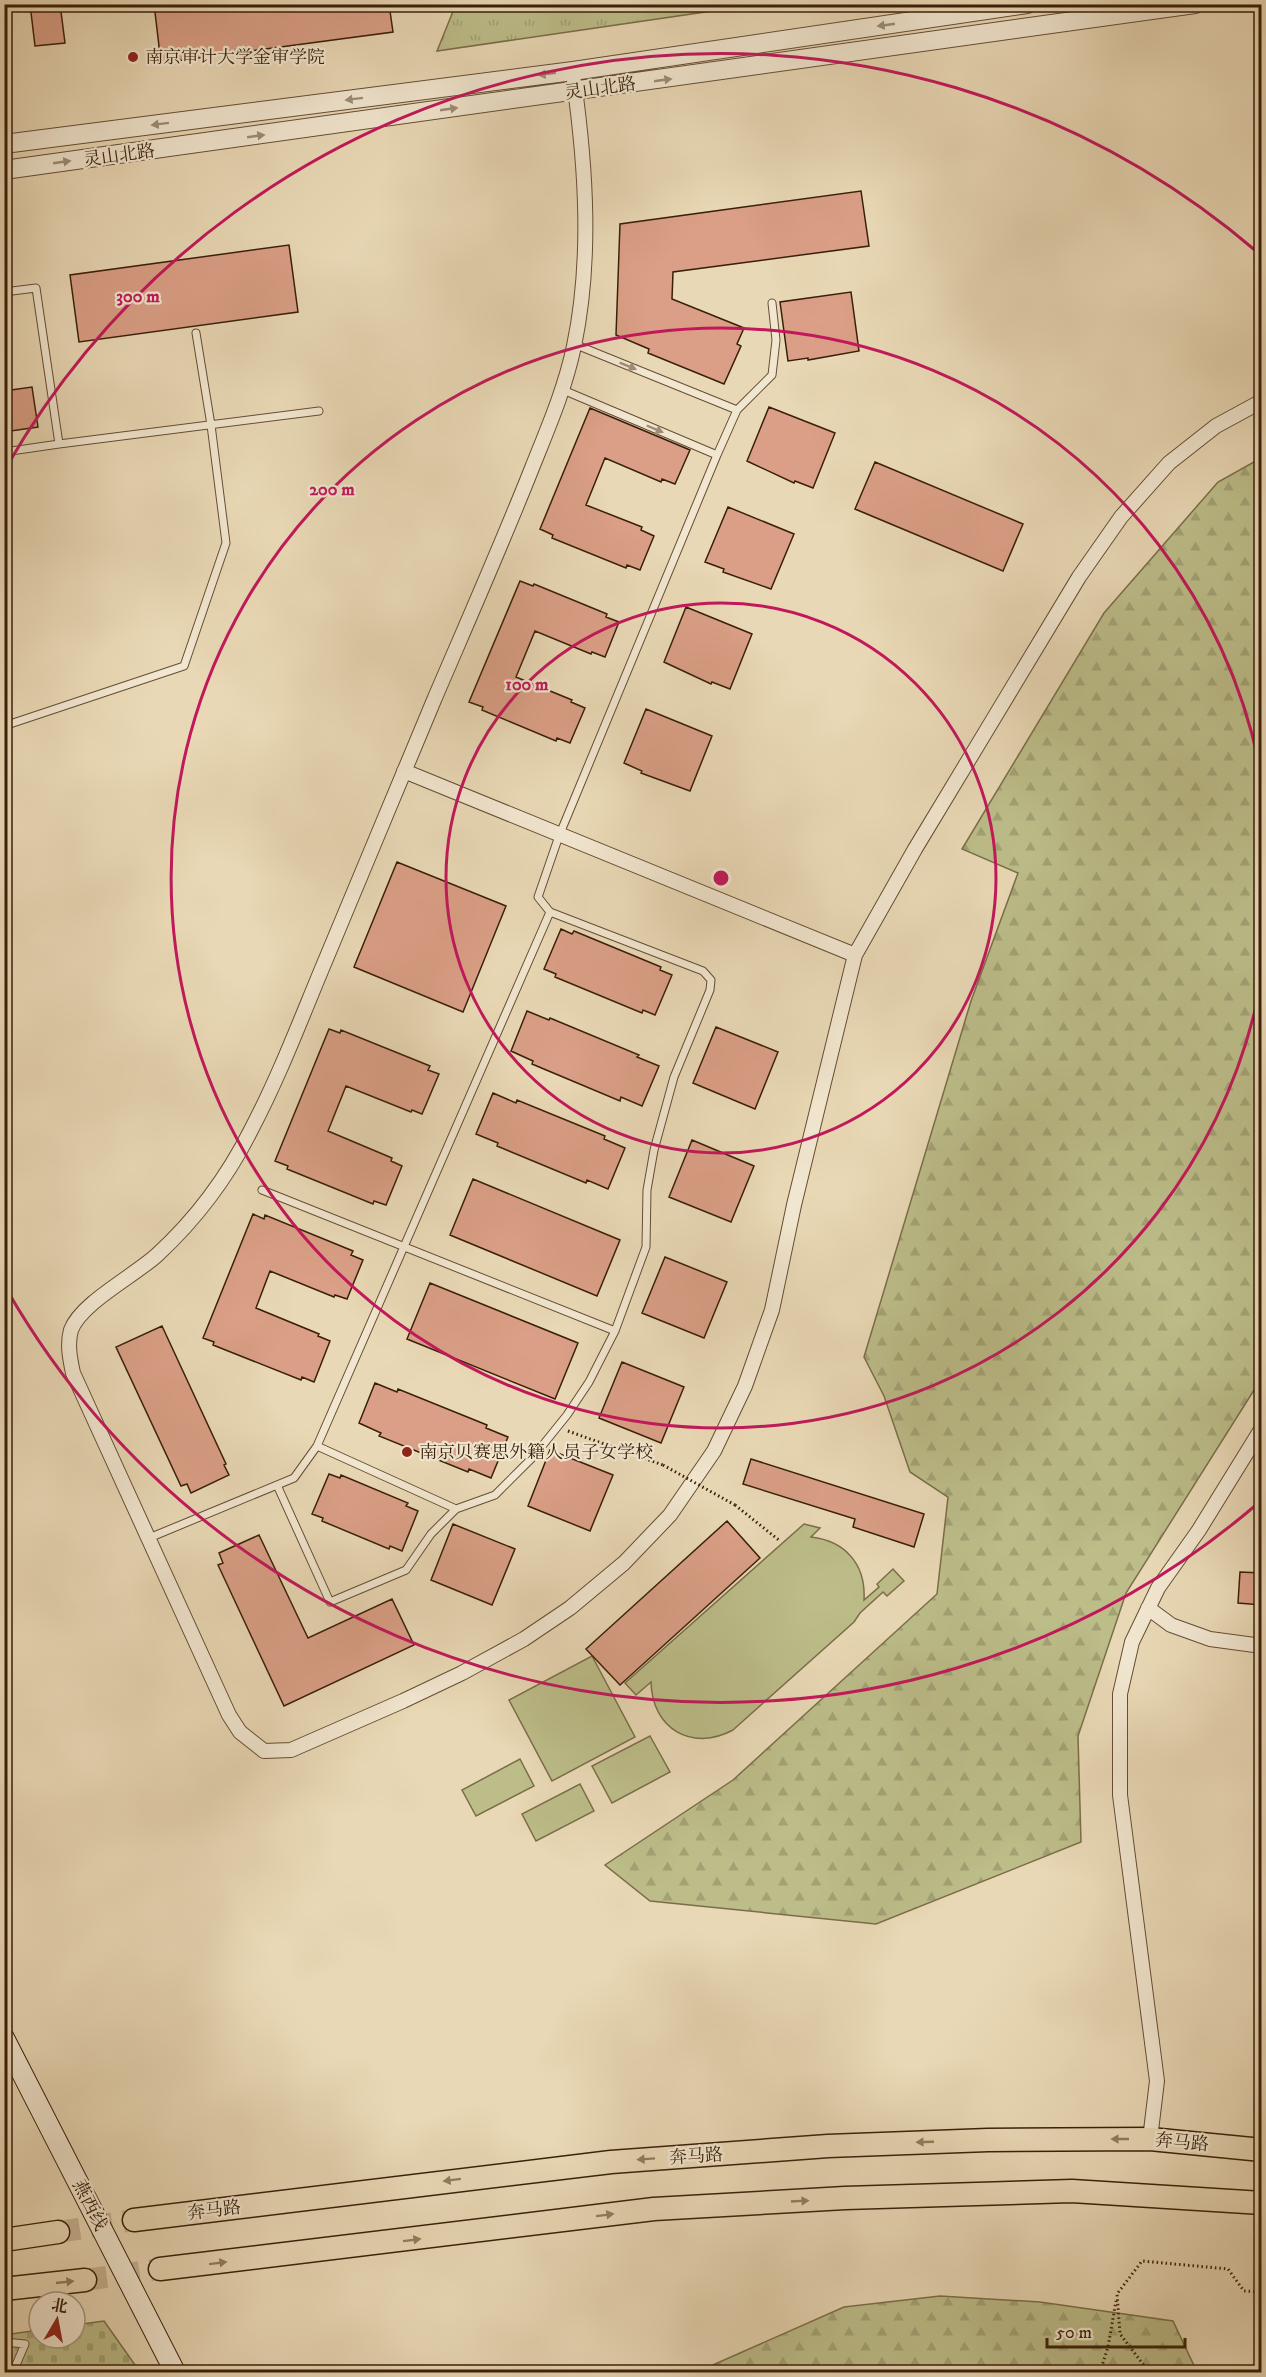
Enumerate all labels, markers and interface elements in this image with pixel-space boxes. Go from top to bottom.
one-way arrow [876,21,895,30]
place label: 南京审计大学金审学院 [145,47,325,69]
marker: 南京审计大学金审学院 [126,50,140,64]
one-way arrow [538,69,557,79]
street label: 灵山北路 [563,73,637,105]
one-way arrow [653,75,672,84]
one-way arrow [344,94,363,104]
one-way arrow [439,105,458,114]
one-way arrow [151,120,170,129]
one-way arrow [246,131,265,140]
street label: 灵山北路 [82,140,156,172]
one-way arrow [53,158,72,167]
text: 300 m [116,286,160,308]
one-way arrow [620,361,638,371]
one-way arrow [647,424,665,434]
text: 200 m [309,479,355,501]
text: 100 m [505,674,549,696]
centre of rings [711,868,731,888]
place label: 南京贝赛思外籍人员子女学校 [419,1442,653,1464]
marker: 南京贝赛思外籍人员子女学校 [400,1445,414,1459]
street label: 奔马路 [1154,2130,1210,2156]
one-way arrow [1110,2134,1129,2144]
one-way arrow [915,2138,934,2147]
street label: 奔马路 [668,2144,724,2170]
one-way arrow [637,2154,656,2164]
street label: 燕西线 [67,2176,111,2235]
one-way arrow [443,2176,462,2185]
one-way arrow [790,2196,809,2206]
street label: 奔马路 [186,2197,242,2225]
one-way arrow [596,2211,615,2220]
one-way arrow [402,2235,421,2245]
one-way arrow [209,2258,228,2267]
one-way arrow [56,2277,75,2287]
north arrow [27,2290,87,2350]
text: 北 [50,2295,69,2317]
scale bar [1047,2311,1185,2349]
text: 50 m [1056,2322,1092,2344]

